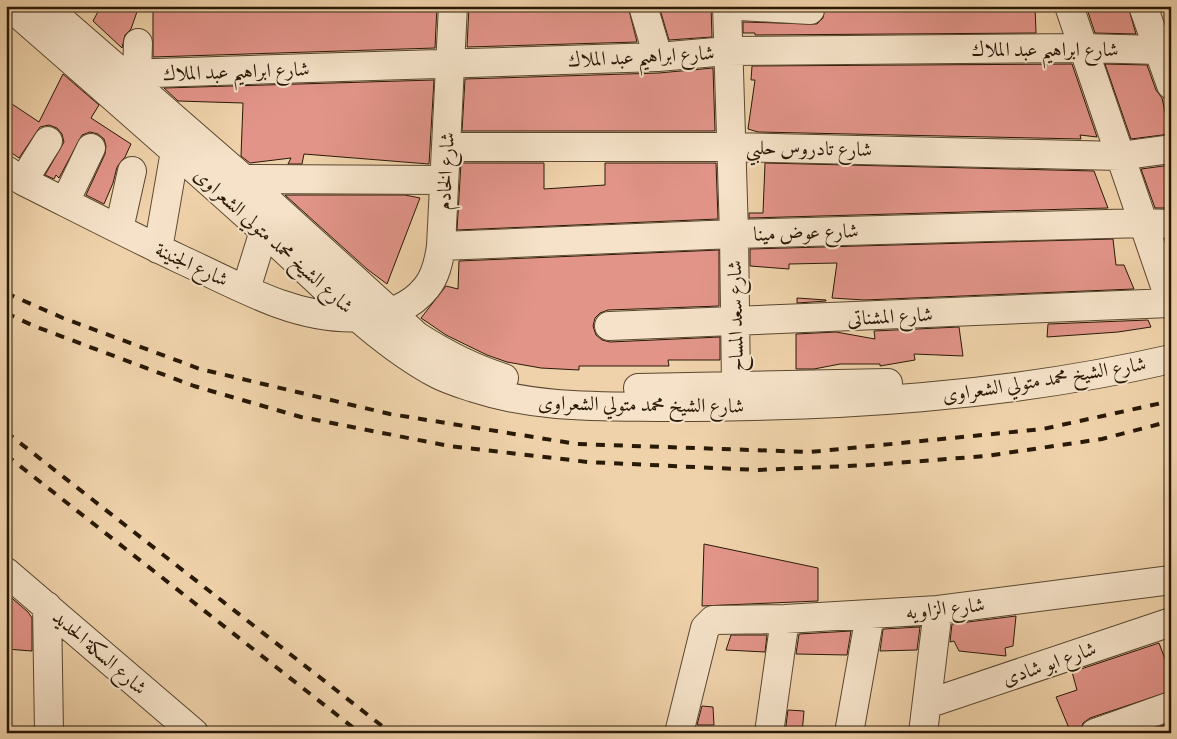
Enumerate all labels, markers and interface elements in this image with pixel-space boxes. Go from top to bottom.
street label: شارع ابراهيم عبد الملاك [971,36,1119,69]
street label: شارع ابراهيم عبد الملاك [567,39,716,80]
street label: شارع ابراهيم عبد الملاك [162,55,310,94]
street label: شارع الخادم [430,131,465,211]
street label: شارع تادروس حلبي [745,134,872,168]
street label: شارع الشيخ محمد متولي الشعراوى [185,161,359,322]
street label: شارع عوض مينا [753,217,859,252]
street label: شارع الجنينة [149,236,233,297]
street label: شارع سعد المساح [721,260,754,372]
street label: شارع المشناتى [847,301,934,336]
street label: شارع الشيخ محمد متولي الشعراوى [940,350,1149,413]
street label: شارع الشيخ محمد متولي الشعراوى [538,389,744,424]
street label: شارع الزاويه [904,591,986,630]
street label: شارع السكة الحديد [44,604,153,704]
street label: شارع ابو شادى [998,635,1101,696]

